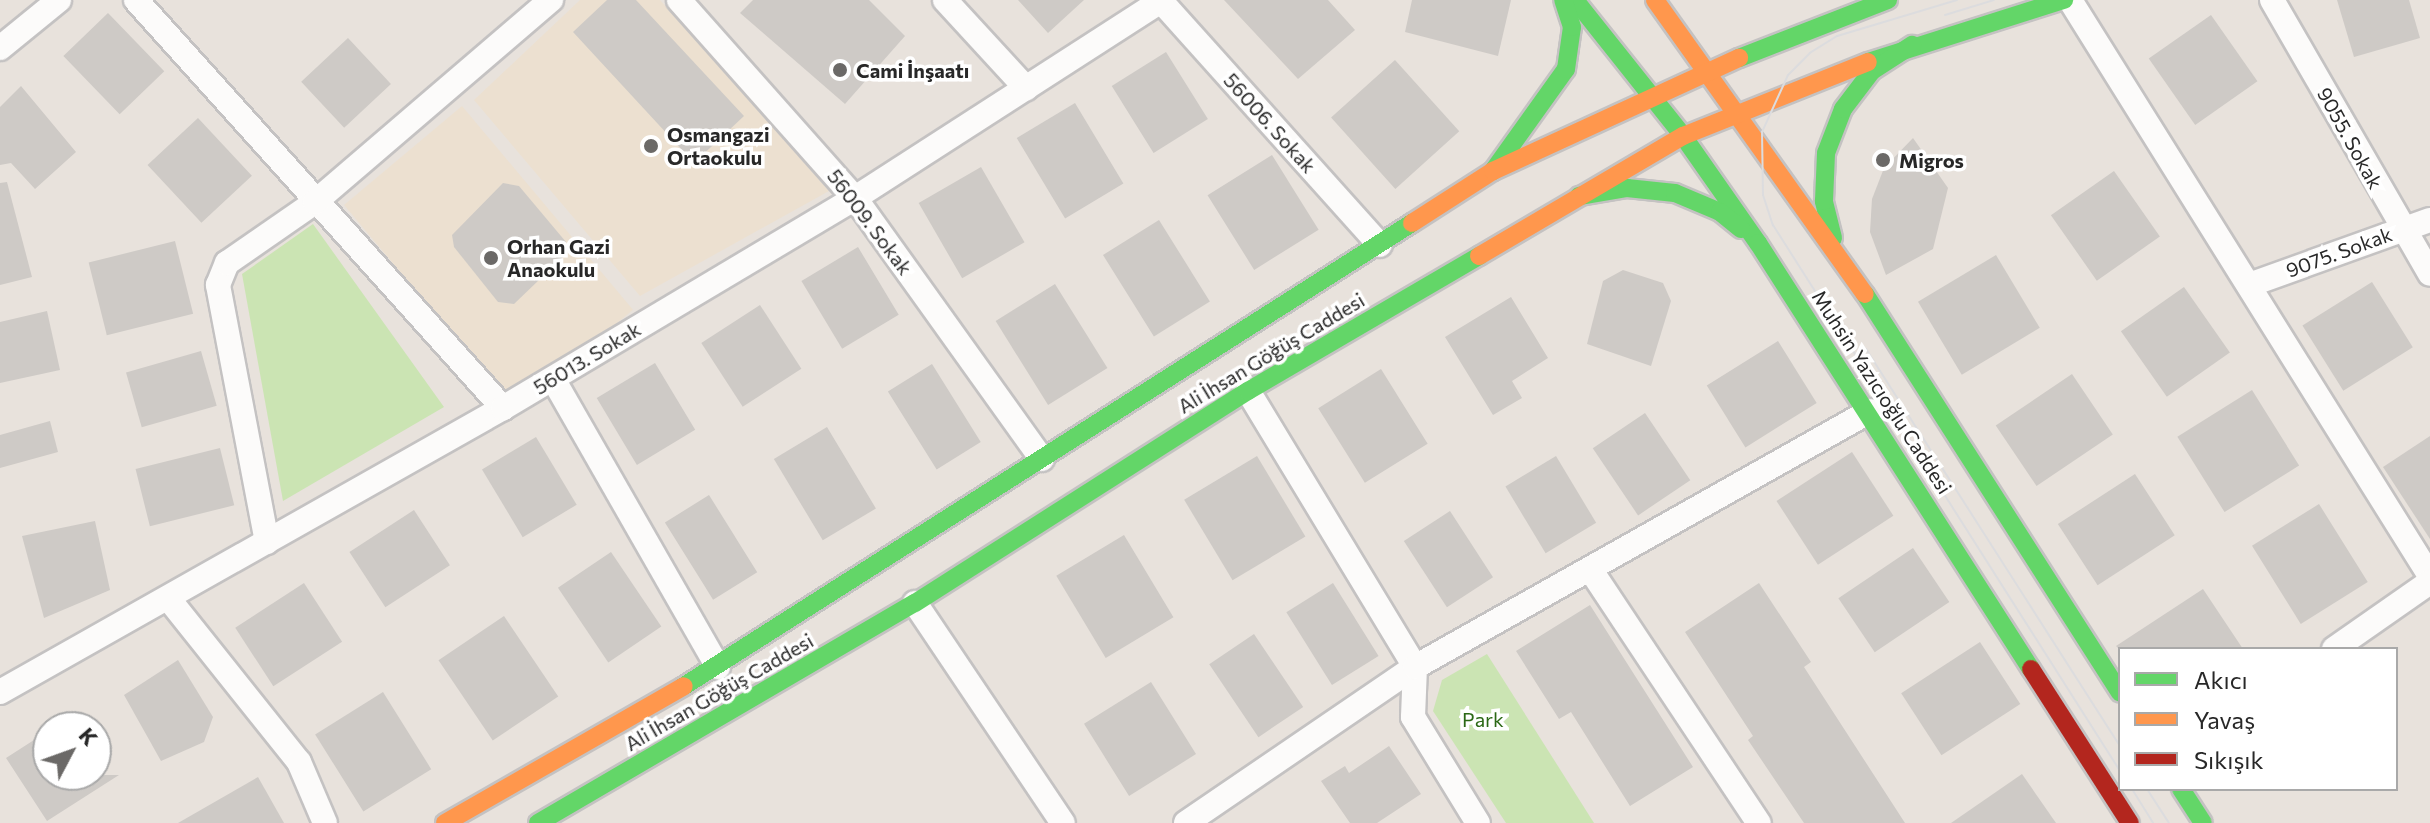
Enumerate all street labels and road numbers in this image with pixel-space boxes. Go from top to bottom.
street label: 56006. Sokak [1219,68,1321,178]
street label: 9055. Sokak [2312,83,2388,193]
street label: 56009. Sokak [823,165,917,279]
street label: 9075. Sokak [2283,222,2395,282]
street label: Muhsin Yazıcıoğlu Caddesi [1807,286,1957,498]
street label: Ali İhsan Göğüş Caddesi [1173,288,1369,418]
street label: 56013. Sokak [529,317,645,399]
street label: Ali İhsan Göğüş Caddesi [621,628,817,756]

